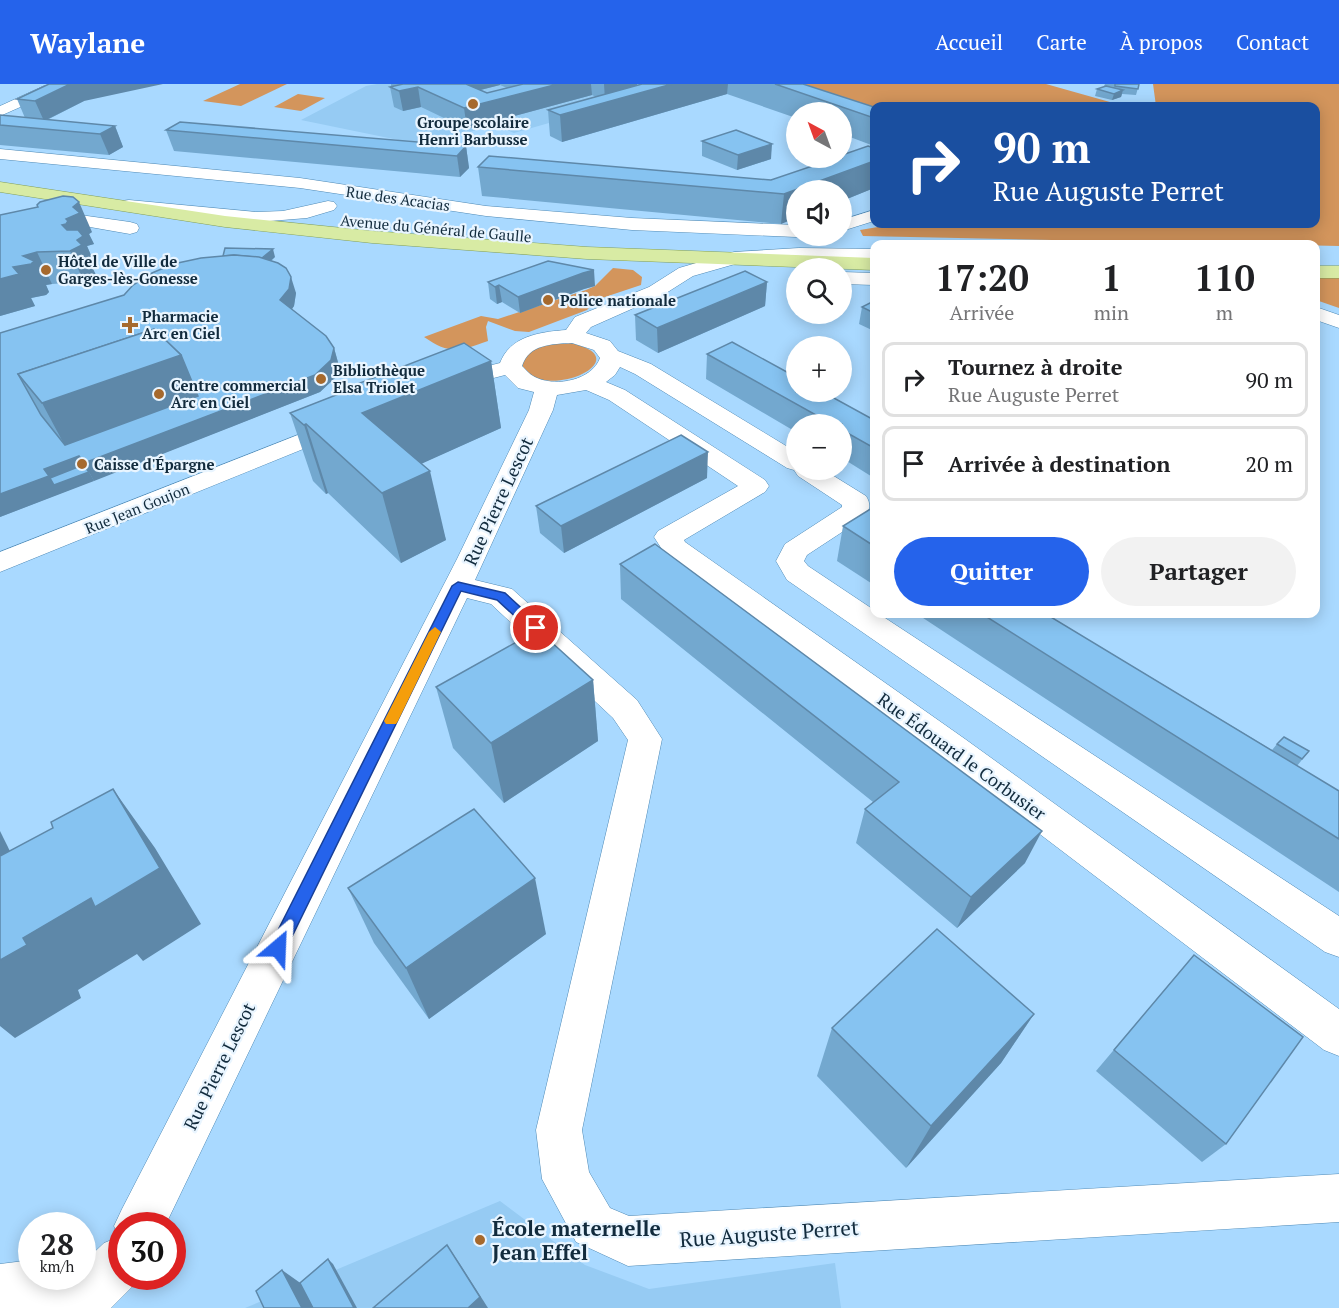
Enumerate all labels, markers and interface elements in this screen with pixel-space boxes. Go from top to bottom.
text: Waylane [30,24,145,61]
text: Accueil [935,28,1003,56]
text: Carte [1036,28,1087,56]
text: À propos [1120,28,1203,56]
text: Contact [1236,28,1309,56]
marker: Groupe scolaire Henri Barbusse [466,97,480,111]
north arrow [786,102,852,168]
map controls [786,102,852,480]
place label: Groupe scolaire Henri Barbusse [417,112,529,149]
text: 90 m [993,119,1091,175]
icon: right [894,126,972,204]
text: Rue Auguste Perret [993,173,1224,209]
button: sound [786,180,852,246]
street label: Rue des Acacias [345,181,451,215]
street label: Avenue du Général de Gaulle [340,210,532,246]
place label: Hôtel de Ville de Garges-lès-Gonesse [58,251,198,288]
text: 17:20 [935,254,1029,301]
text: 1 [1101,254,1122,301]
text: 110 [1194,254,1255,301]
button: search [786,258,852,324]
marker: Hôtel de Ville de Garges-lès-Gonesse [39,263,53,277]
place label: Police nationale [560,290,676,310]
marker: Police nationale [541,293,555,307]
text: Arrivée [949,299,1014,326]
text: min [1094,299,1129,326]
text: m [1216,299,1233,326]
place label: Pharmacie Arc en Ciel [142,306,220,343]
marker: Pharmacie Arc en Ciel [123,318,137,332]
button: + [786,336,852,402]
text: Tournez à droite [948,352,1123,381]
place label: Bibliothèque Elsa Triolet [333,360,425,397]
icon: right [897,363,930,396]
text: 90 m [1245,365,1293,394]
marker: Bibliothèque Elsa Triolet [314,372,328,386]
place label: Centre commercial Arc en Ciel [171,375,307,412]
text: Rue Auguste Perret [948,381,1119,408]
marker: Centre commercial Arc en Ciel [152,387,166,401]
button: − [786,414,852,480]
street label: Rue Pierre Lescot [458,433,538,569]
icon: arrive [897,447,930,480]
text: Arrivée à destination [948,449,1170,478]
text: 20 m [1245,449,1293,478]
place label: Caisse d'Épargne [94,454,215,474]
marker: Caisse d'Épargne [75,457,89,471]
street label: Rue Jean Goujon [82,478,192,538]
button: Quitter [894,537,1089,606]
button: Partager [1101,537,1296,606]
pin [510,602,561,653]
icon: arrive [519,611,552,644]
street label: Rue Édouard le Corbusier [873,687,1051,825]
position arrow [246,916,310,980]
street label: Rue Pierre Lescot [178,998,260,1134]
speed limit sign: 30 [108,1212,186,1290]
street label: Rue Auguste Perret [678,1213,860,1253]
place label: École maternelle Jean Effel [492,1214,661,1266]
text: 28 [40,1224,74,1264]
marker: École maternelle Jean Effel [473,1233,487,1247]
text: km/h [40,1256,74,1276]

